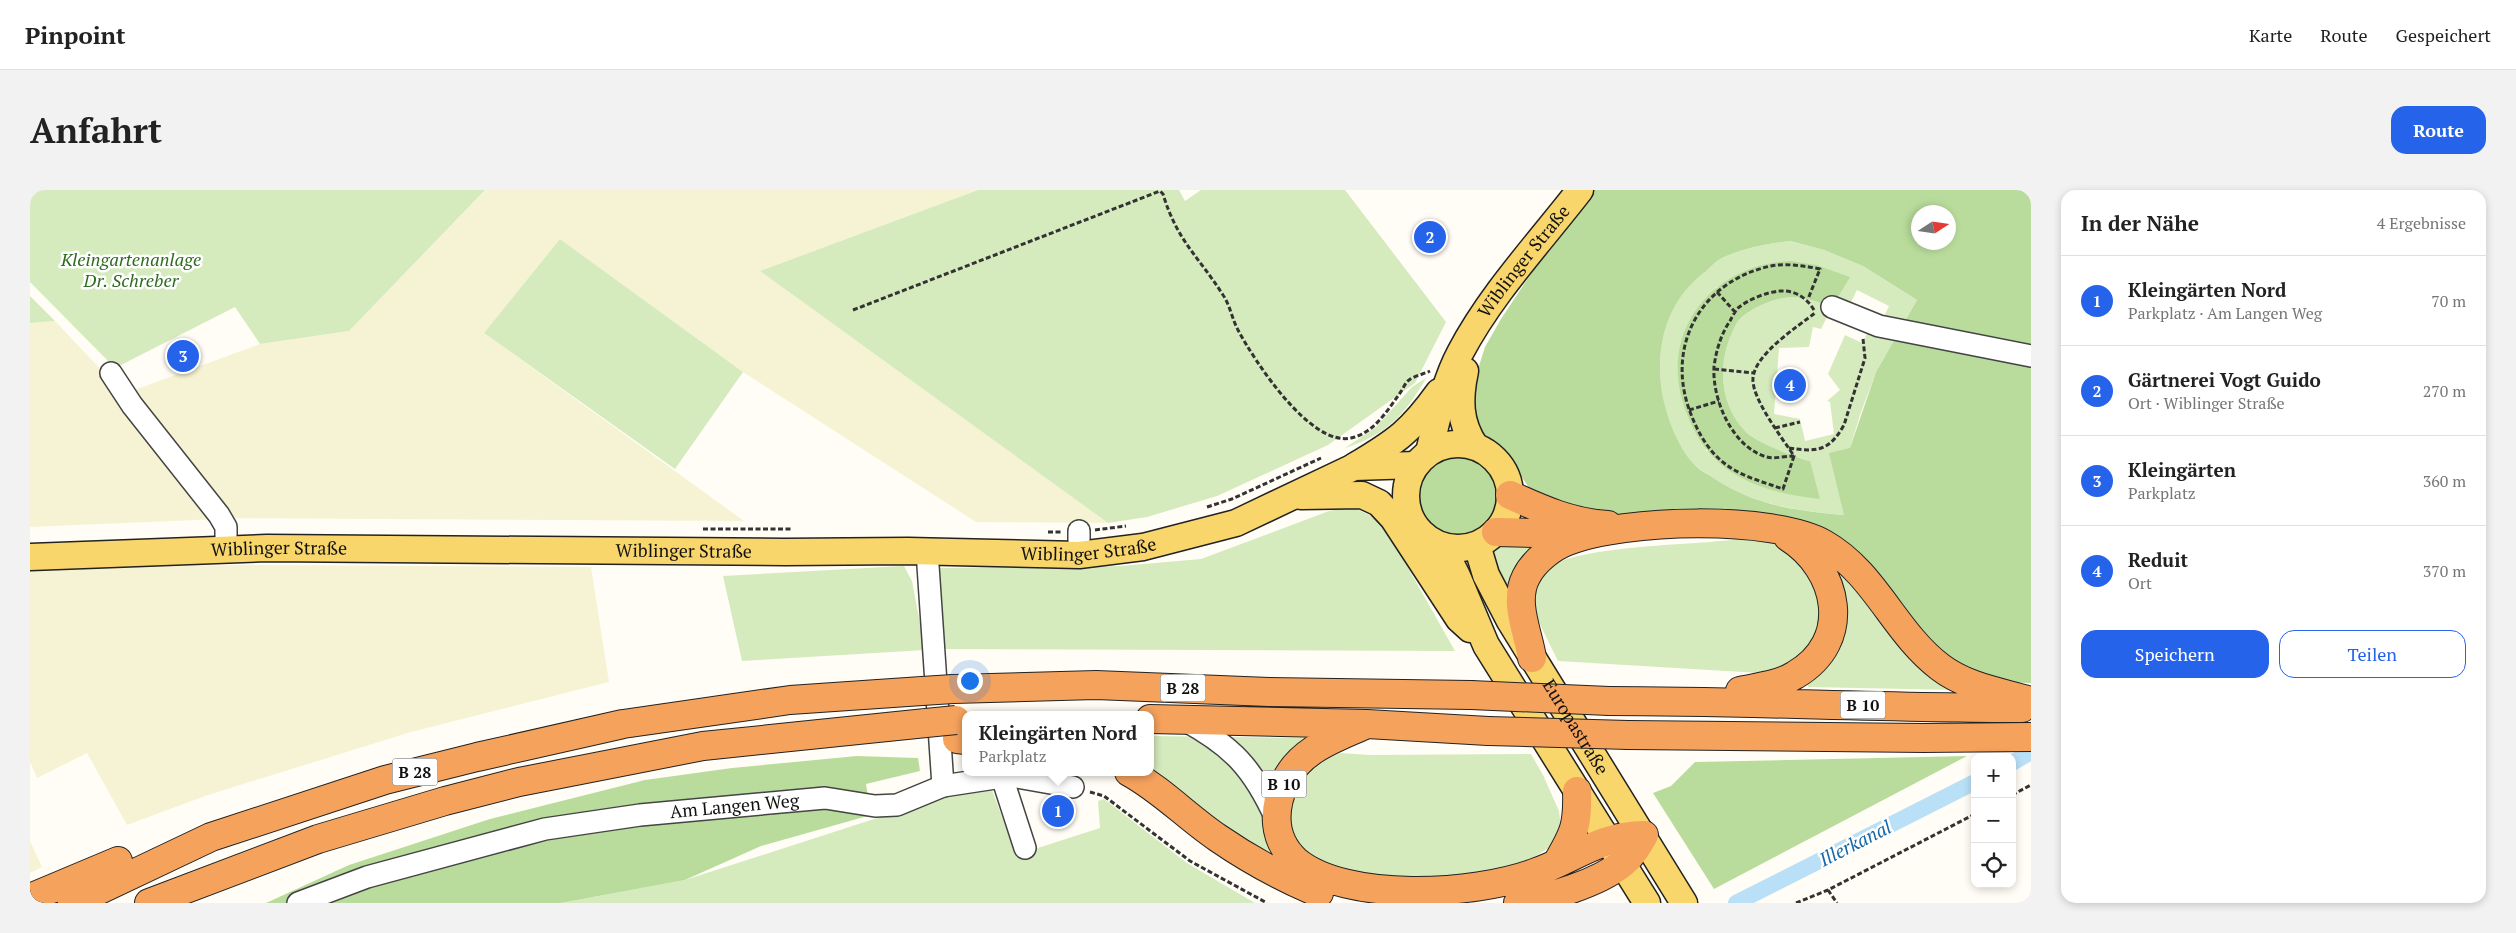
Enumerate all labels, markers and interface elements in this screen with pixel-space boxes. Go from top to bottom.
text: Pinpoint [25,19,126,51]
text: Karte [2249,23,2292,47]
text: Route [2320,23,2368,47]
text: Gespeichert [2396,23,2491,47]
button: Route [2391,106,2486,154]
text: Anfahrt [30,107,162,153]
street label: Wiblinger Straße [1472,199,1575,322]
north arrow [1911,205,1956,250]
text: In der Nähe [2081,209,2199,237]
text: 4 Ergebnisse [2377,212,2466,234]
pin: 2 [1414,218,1446,256]
park label: Kleingartenanlage Dr. Schreber [60,247,201,292]
text: Kleingärten Nord [2128,277,2286,302]
text: 1 [2092,290,2102,312]
text: 70 m [2431,290,2466,312]
text: Parkplatz · Am Langen Weg [2128,302,2322,324]
pin: 3 [167,337,199,375]
pin: 4 [1774,366,1806,404]
text: Gärtnerei Vogt Guido [2128,367,2321,392]
text: 2 [2092,380,2102,402]
text: 270 m [2423,380,2466,402]
text: Ort · Wiblinger Straße [2128,392,2285,414]
text: Kleingärten [2128,457,2236,482]
text: 3 [2092,470,2102,492]
text: 360 m [2423,470,2466,492]
text: Parkplatz [2128,482,2196,504]
street label: Wiblinger Straße [1020,531,1159,566]
street label: Wiblinger Straße [210,535,347,561]
street label: Wiblinger Straße [616,538,752,563]
text: Reduit [2128,547,2188,572]
text: 4 [2092,560,2102,582]
text: 370 m [2423,560,2466,582]
text: Ort [2128,572,2152,594]
button: Speichern [2081,630,2269,678]
button: Teilen [2279,630,2466,678]
your location [957,668,983,694]
road number: B 28 [1160,674,1206,702]
street label: Europastraße [1538,674,1615,779]
road number: B 10 [1840,692,1886,718]
popup [962,711,1154,776]
text: Kleingärten Nord [979,720,1137,745]
text: Parkplatz [979,745,1046,767]
map controls [1971,753,2016,888]
button: + [1971,753,2016,798]
road number: B 28 [392,758,438,786]
road number: B 10 [1262,770,1306,798]
street label: Am Langen Weg [669,787,801,823]
pin: 1 [1042,792,1074,830]
button: − [1971,798,2016,843]
water label: Illerkanal [1813,813,1896,872]
button: locate [1971,843,2016,888]

